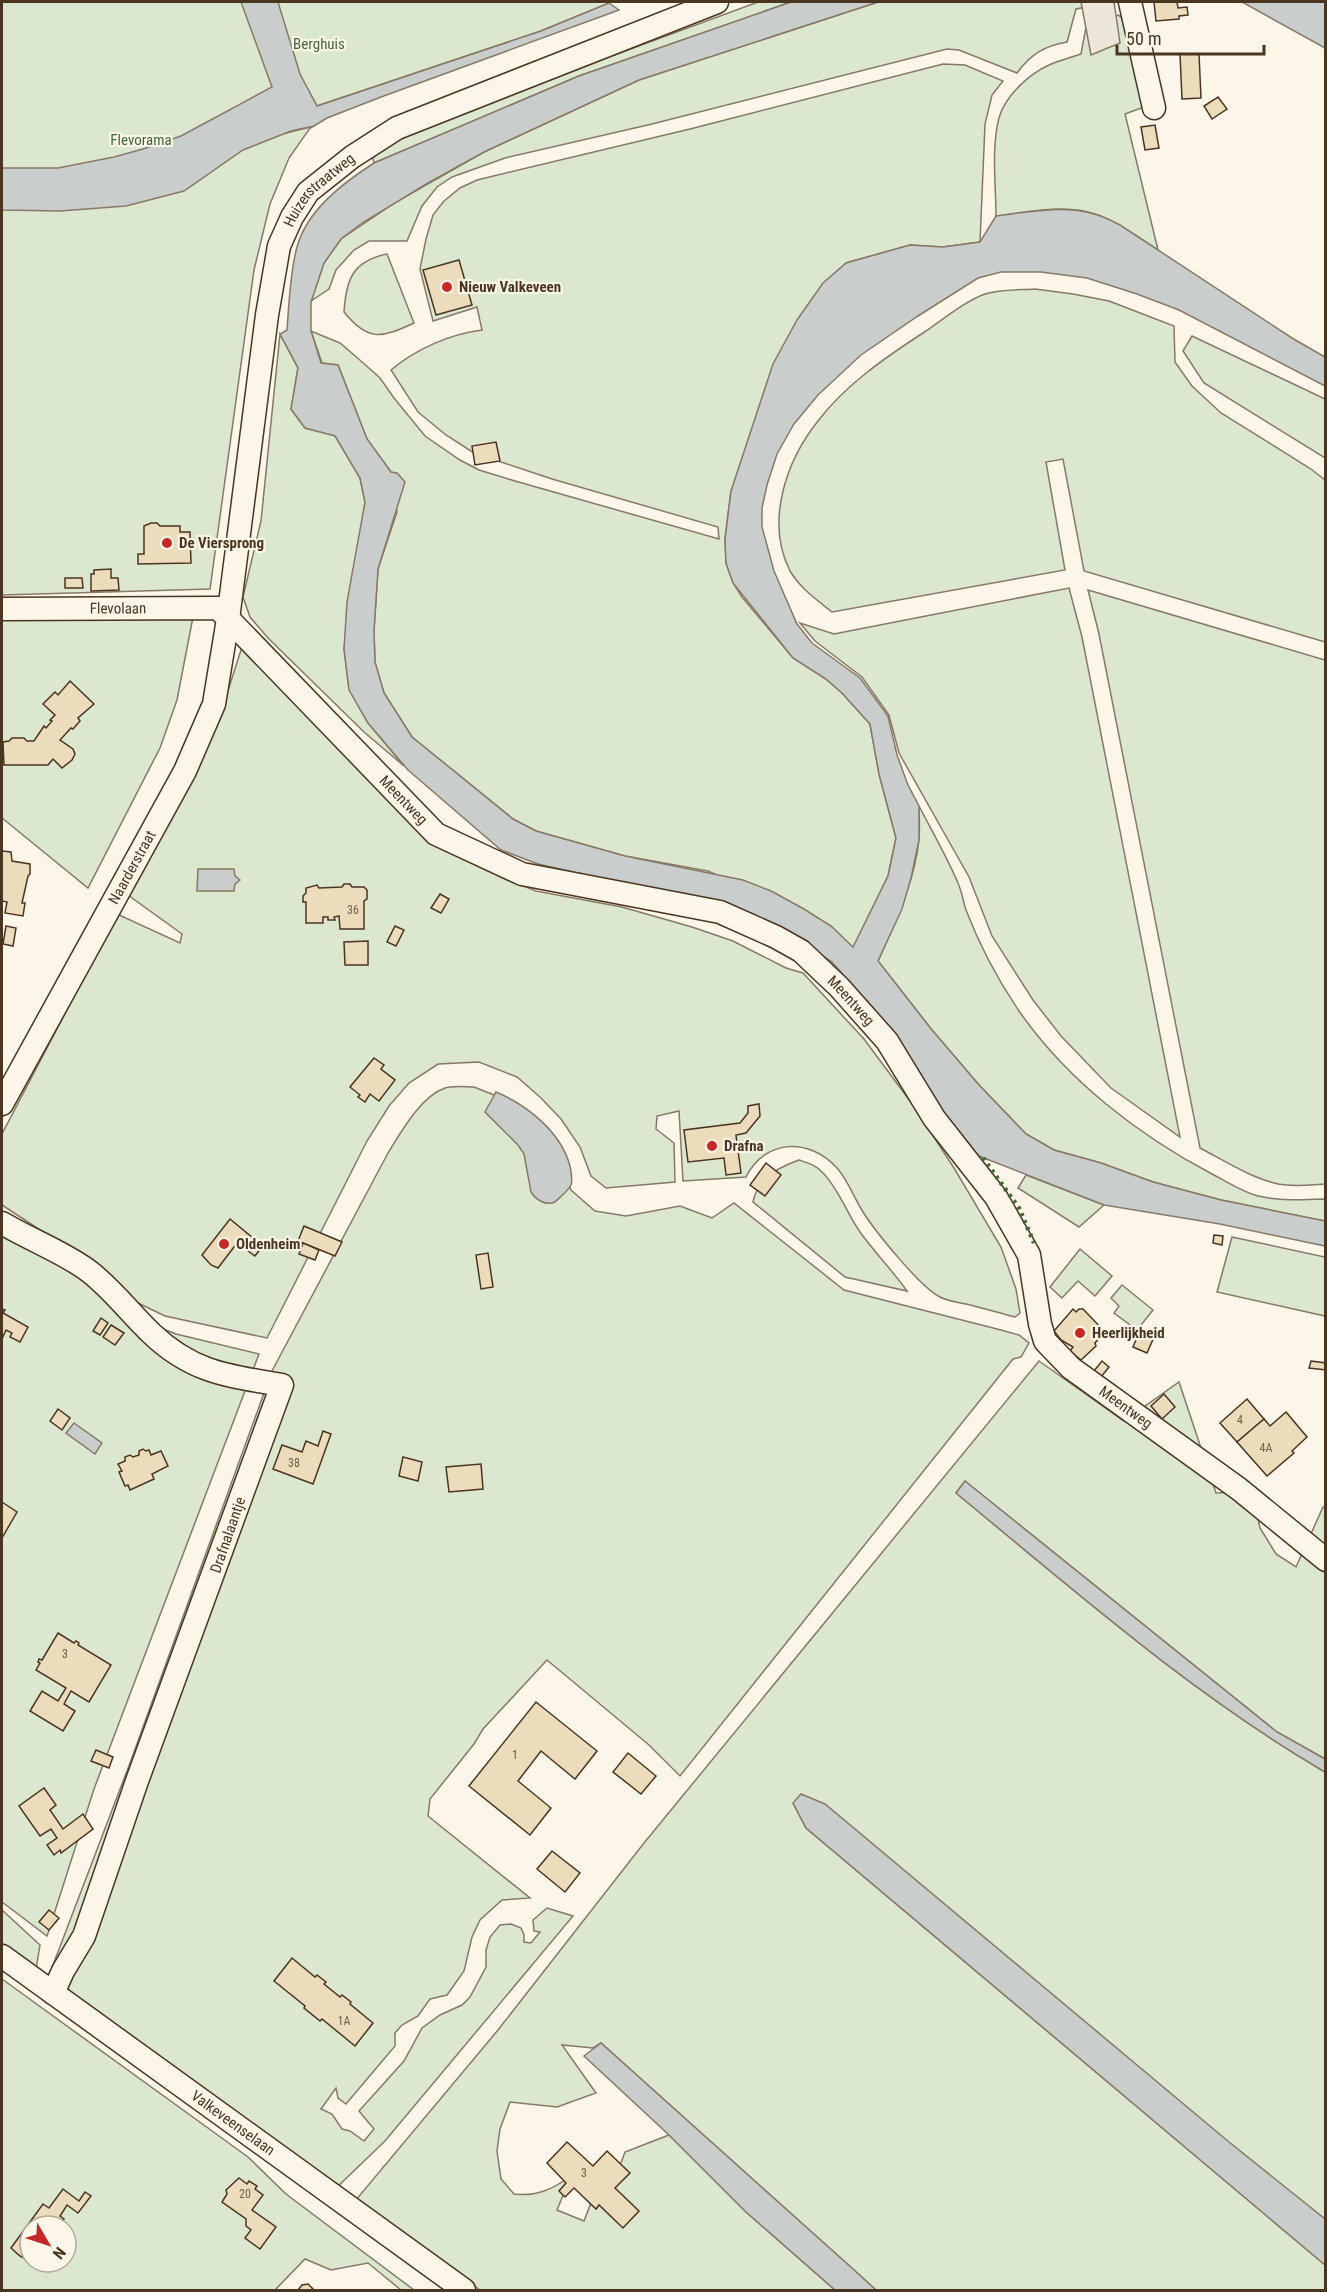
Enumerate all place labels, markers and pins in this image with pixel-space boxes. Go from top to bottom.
place label: Nieuw Valkeveen [459,278,561,296]
marker: Nieuw Valkeveen [440,280,454,294]
place label: De Viersprong [179,534,264,552]
marker: De Viersprong [160,536,174,550]
place label: Drafna [724,1137,764,1155]
marker: Drafna [705,1139,719,1153]
place label: Oldenheim [236,1235,300,1253]
marker: Oldenheim [217,1237,231,1251]
place label: Heerlijkheid [1092,1324,1165,1342]
marker: Heerlijkheid [1073,1326,1087,1340]

